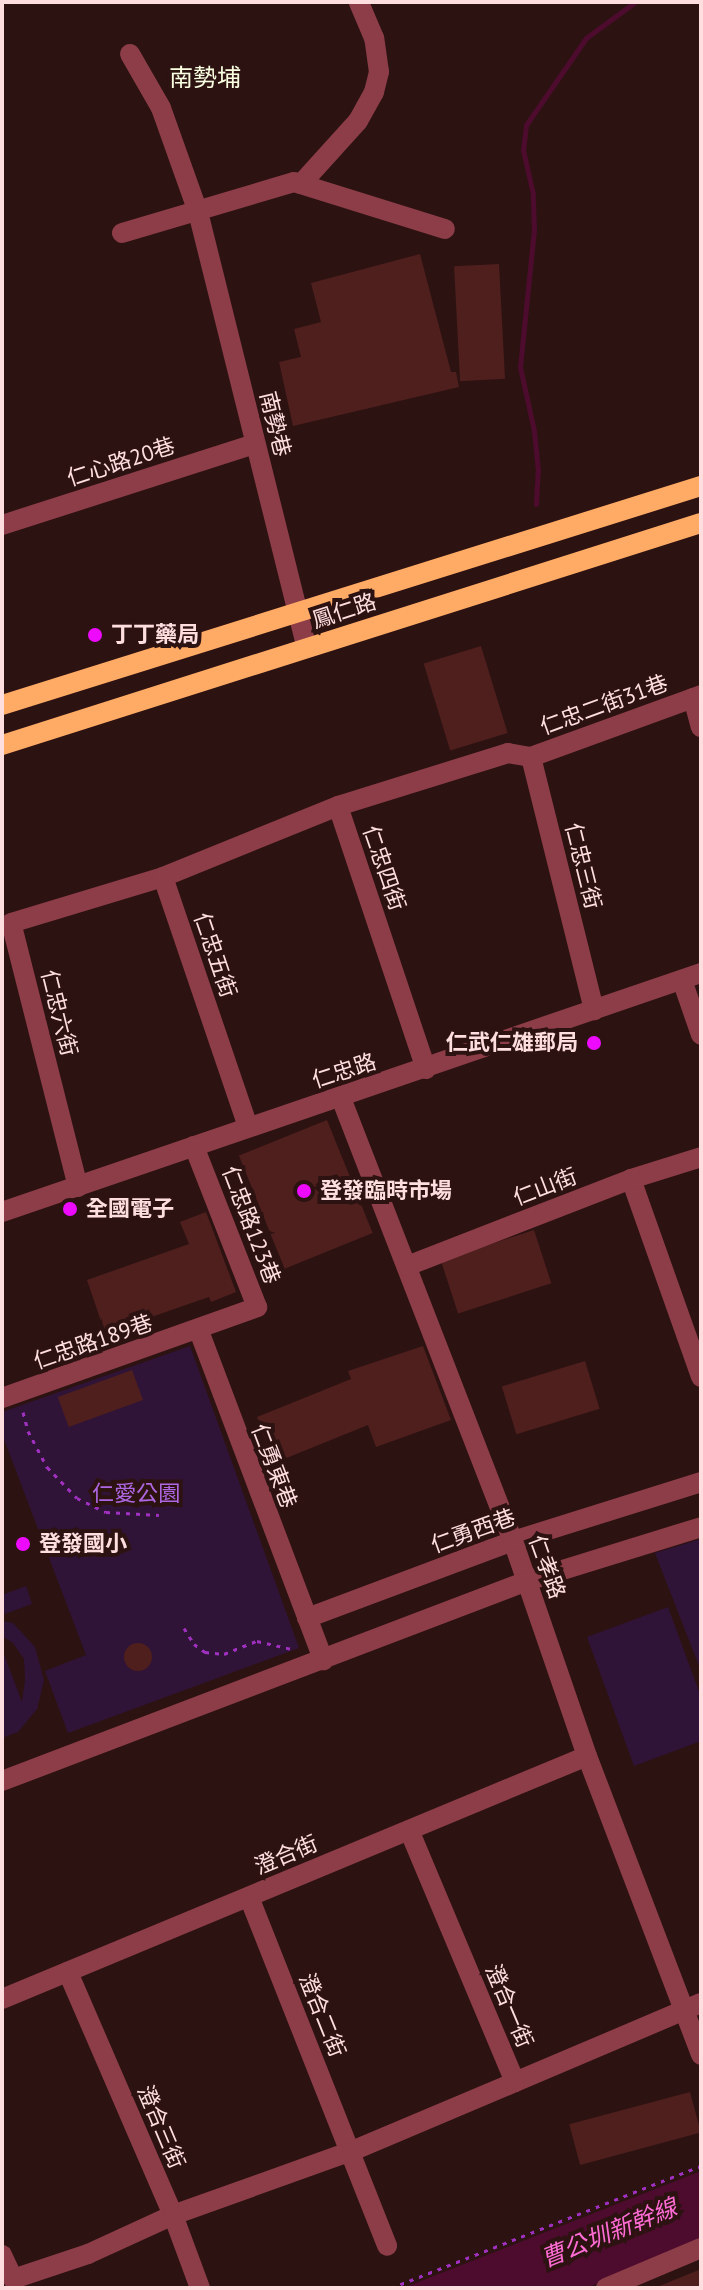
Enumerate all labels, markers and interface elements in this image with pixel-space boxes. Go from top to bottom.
district label: 南勢埔 [169,64,241,92]
street label: 南勢巷 [254,389,296,459]
street label: 仁心路20巷 [64,432,178,492]
street label: 鳳仁路 [309,588,379,634]
place label: 丁丁藥局 [111,622,199,648]
marker: 丁丁藥局 [86,626,104,644]
street label: 仁忠二街31巷 [537,670,671,740]
street label: 仁忠三街 [560,820,606,912]
street label: 仁忠四街 [357,822,411,914]
street label: 仁忠五街 [188,909,242,1001]
street label: 仁忠六街 [36,967,82,1059]
place label: 仁武仁雄郵局 [446,1030,578,1056]
marker: 仁武仁雄郵局 [585,1034,603,1052]
street label: 仁忠路 [309,1048,379,1094]
street label: 仁忠路123巷 [216,1162,286,1288]
street label: 仁山街 [509,1163,581,1211]
place label: 登發臨時市場 [320,1178,452,1204]
marker: 登發臨時市場 [295,1182,313,1200]
place label: 全國電子 [86,1196,174,1222]
marker: 全國電子 [61,1200,79,1218]
street label: 仁忠路189巷 [30,1309,156,1375]
street label: 仁勇東巷 [246,1420,302,1512]
park label: 仁愛公園 [92,1481,180,1507]
street label: 仁勇西巷 [427,1504,519,1558]
place label: 登發國小 [39,1531,127,1557]
street label: 仁孝路 [523,1531,571,1603]
marker: 登發國小 [14,1535,32,1553]
street label: 澄合街 [250,1830,322,1880]
street label: 澄合一街 [480,1960,538,2052]
street label: 澄合二街 [293,1969,351,2061]
street label: 澄合三街 [132,2081,190,2173]
water label: 曹公圳新幹線 [537,2193,681,2273]

